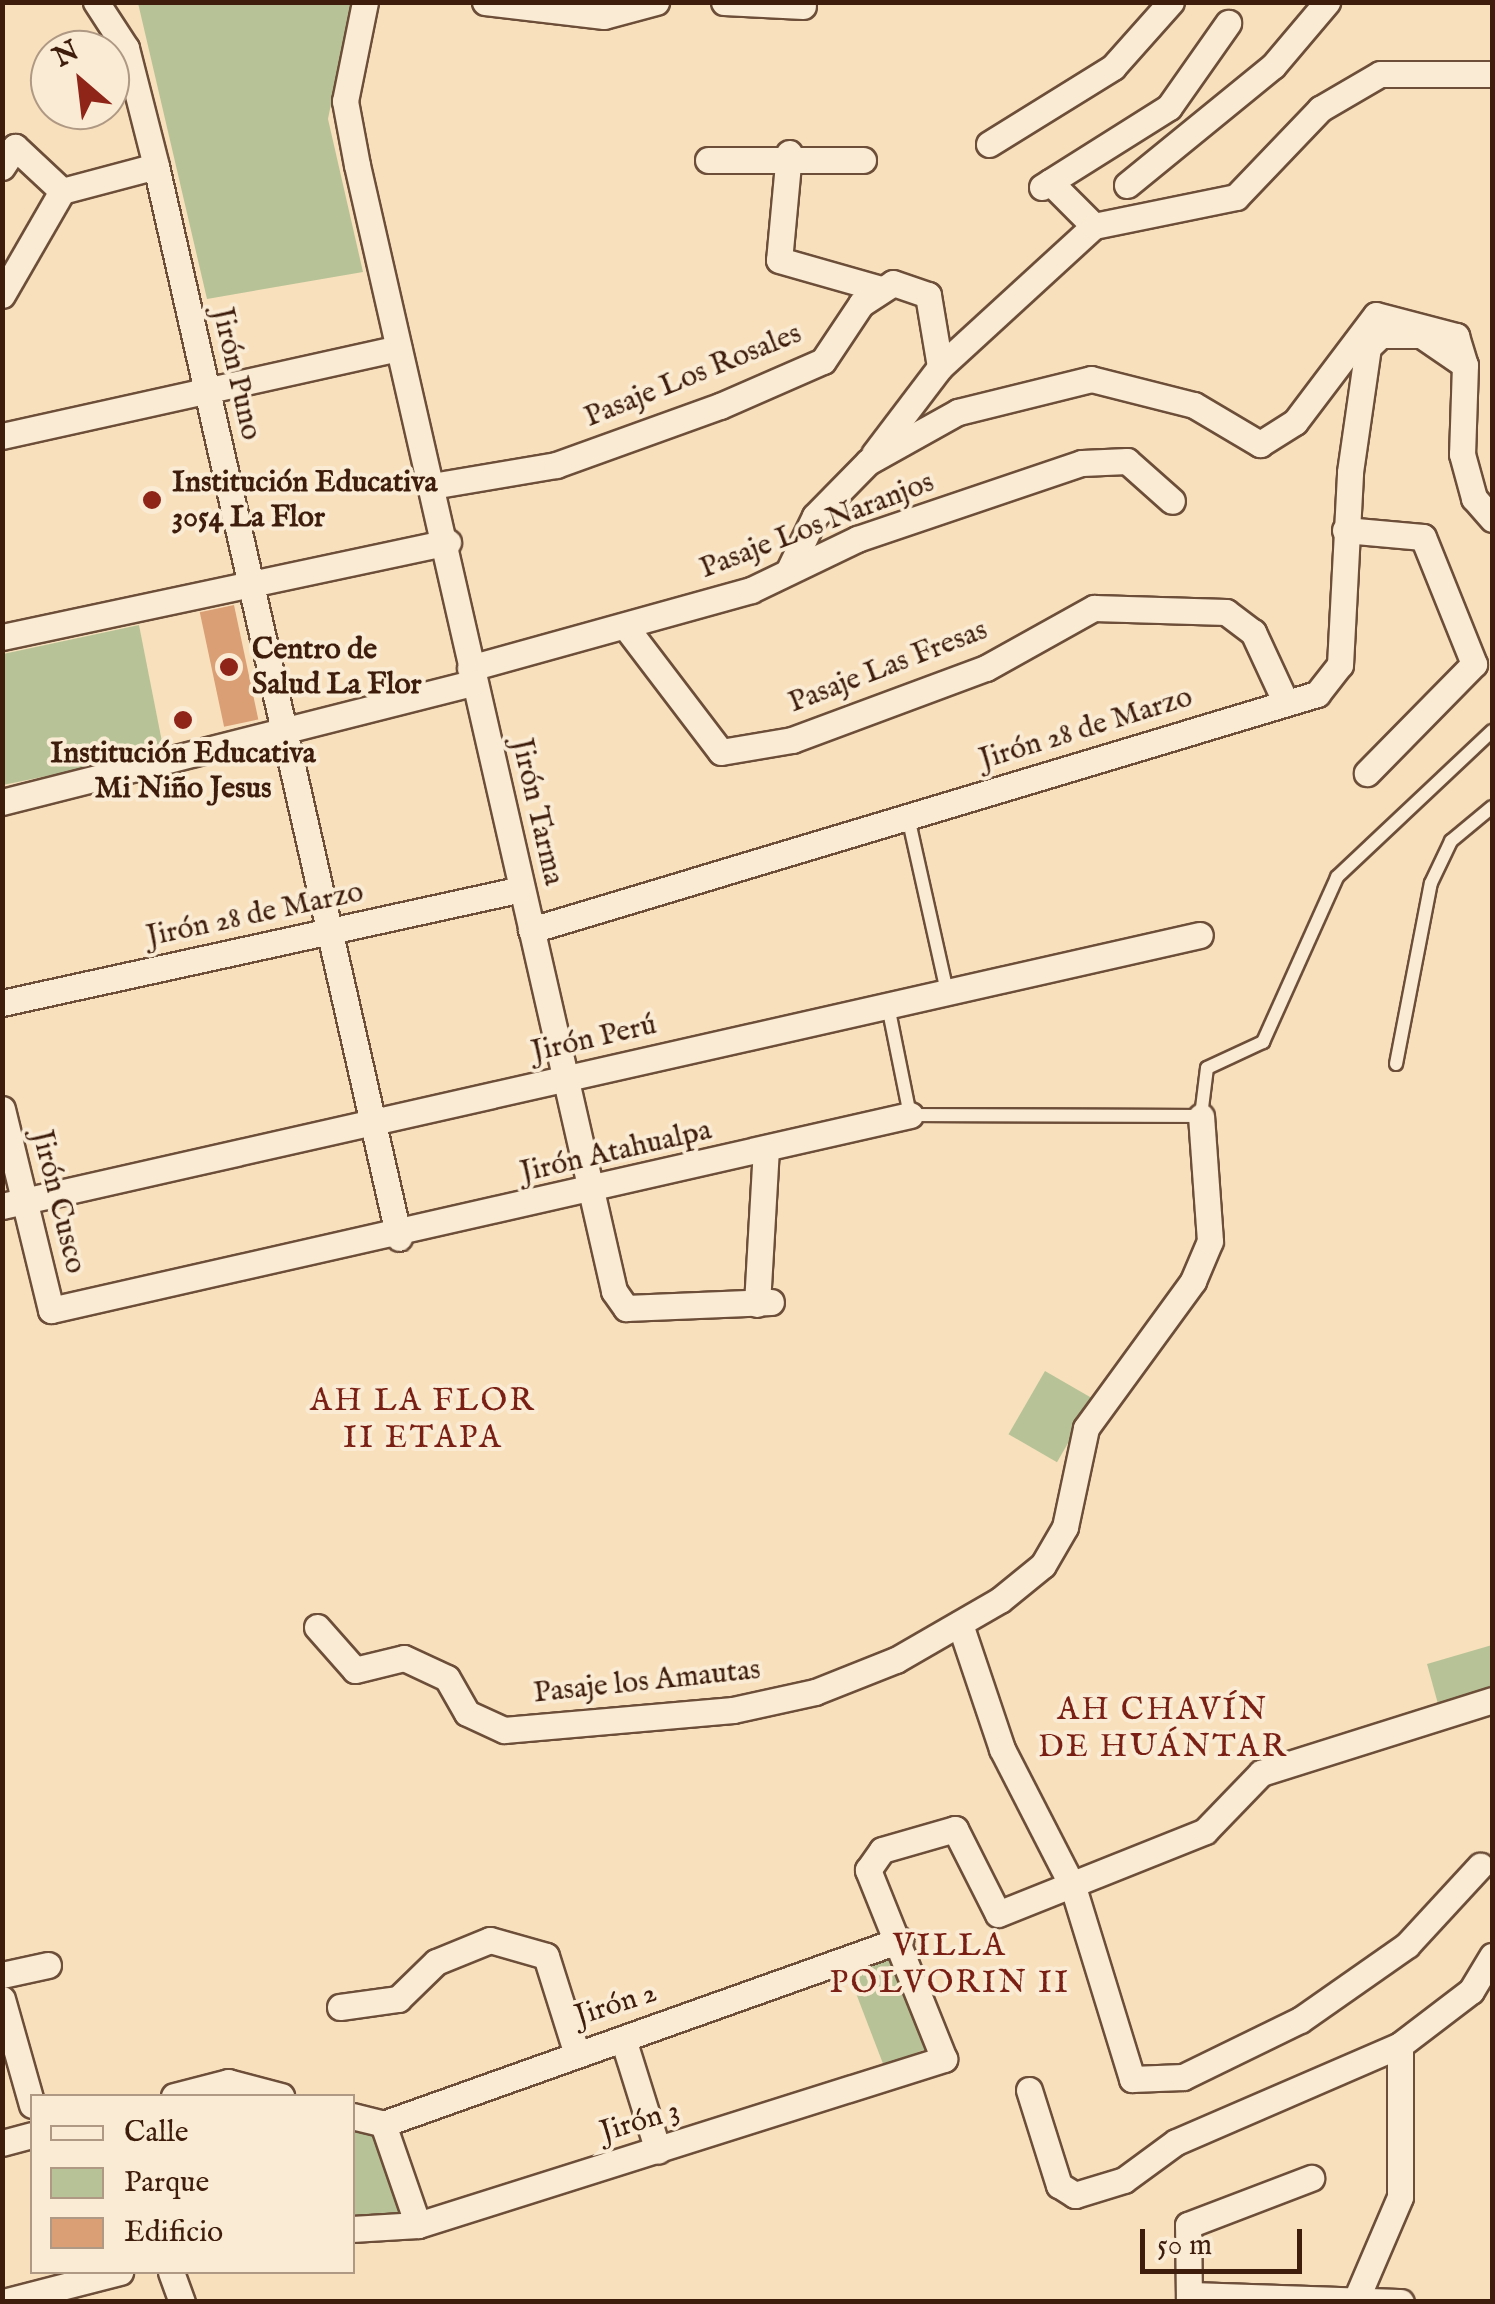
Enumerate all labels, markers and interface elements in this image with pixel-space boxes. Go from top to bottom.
north arrow [30,30,130,130]
text: N [48,34,86,76]
street label: Jirón Puno [203,304,269,444]
street label: Pasaje Los Rosales [579,316,807,436]
place label: Institución Educativa 3054 La Flor [172,465,437,536]
street label: Pasaje Los Naranjos [695,465,939,587]
marker: Institución Educativa 3054 La Flor [141,489,163,511]
street label: Pasaje Las Fresas [784,613,992,721]
place label: Centro de Salud La Flor [252,632,422,702]
marker: Centro de Salud La Flor [216,654,242,680]
street label: Jirón 28 de Marzo [975,680,1197,778]
marker: Institución Educativa Mi Niño Jesus [172,709,194,731]
street label: Jirón Tarma [503,735,571,889]
place label: Institución Educativa Mi Niño Jesus [50,736,316,806]
street label: Jirón 28 de Marzo [143,874,367,956]
street label: Jirón Perú [528,1007,660,1071]
street label: Jirón Atahualpa [517,1113,715,1191]
street label: Jirón Cusco [23,1127,93,1277]
district label: AH LA FLOR II ETAPA [310,1384,536,1459]
street label: Pasaje los Amautas [532,1652,762,1712]
district label: AH CHAVÍN DE HUÁNTAR [1038,1693,1288,1768]
district label: VILLA POLVORIN II [830,1929,1070,2004]
street label: Jirón 2 [571,1975,661,2035]
street label: Jirón 3 [596,2093,684,2151]
legend [30,2094,355,2274]
text: Calle [124,2114,188,2152]
text: Parque [124,2164,209,2202]
scale bar [1145,2209,1308,2271]
text: Edificio [124,2214,223,2252]
text: 50 m [1157,2227,1212,2265]

